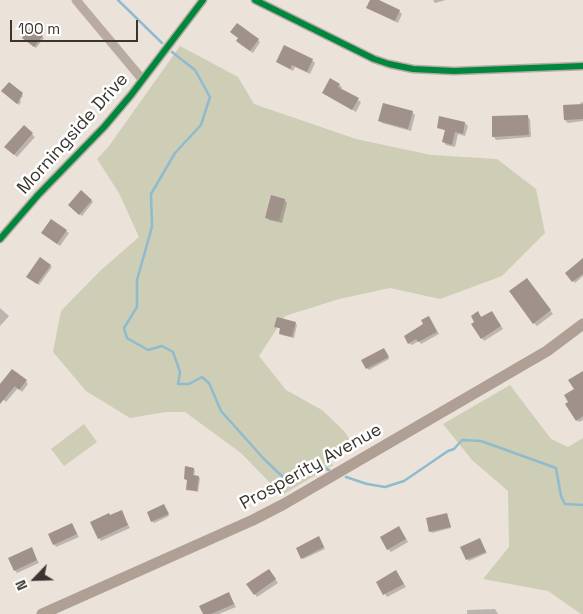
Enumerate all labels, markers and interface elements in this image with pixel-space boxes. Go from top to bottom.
scale bar [12,10,140,42]
text: 100 m [18,19,60,38]
street label: Morningside Drive [13,69,133,199]
street label: Prosperity Avenue [236,419,386,515]
north arrow [10,554,60,604]
text: N [11,577,31,593]

